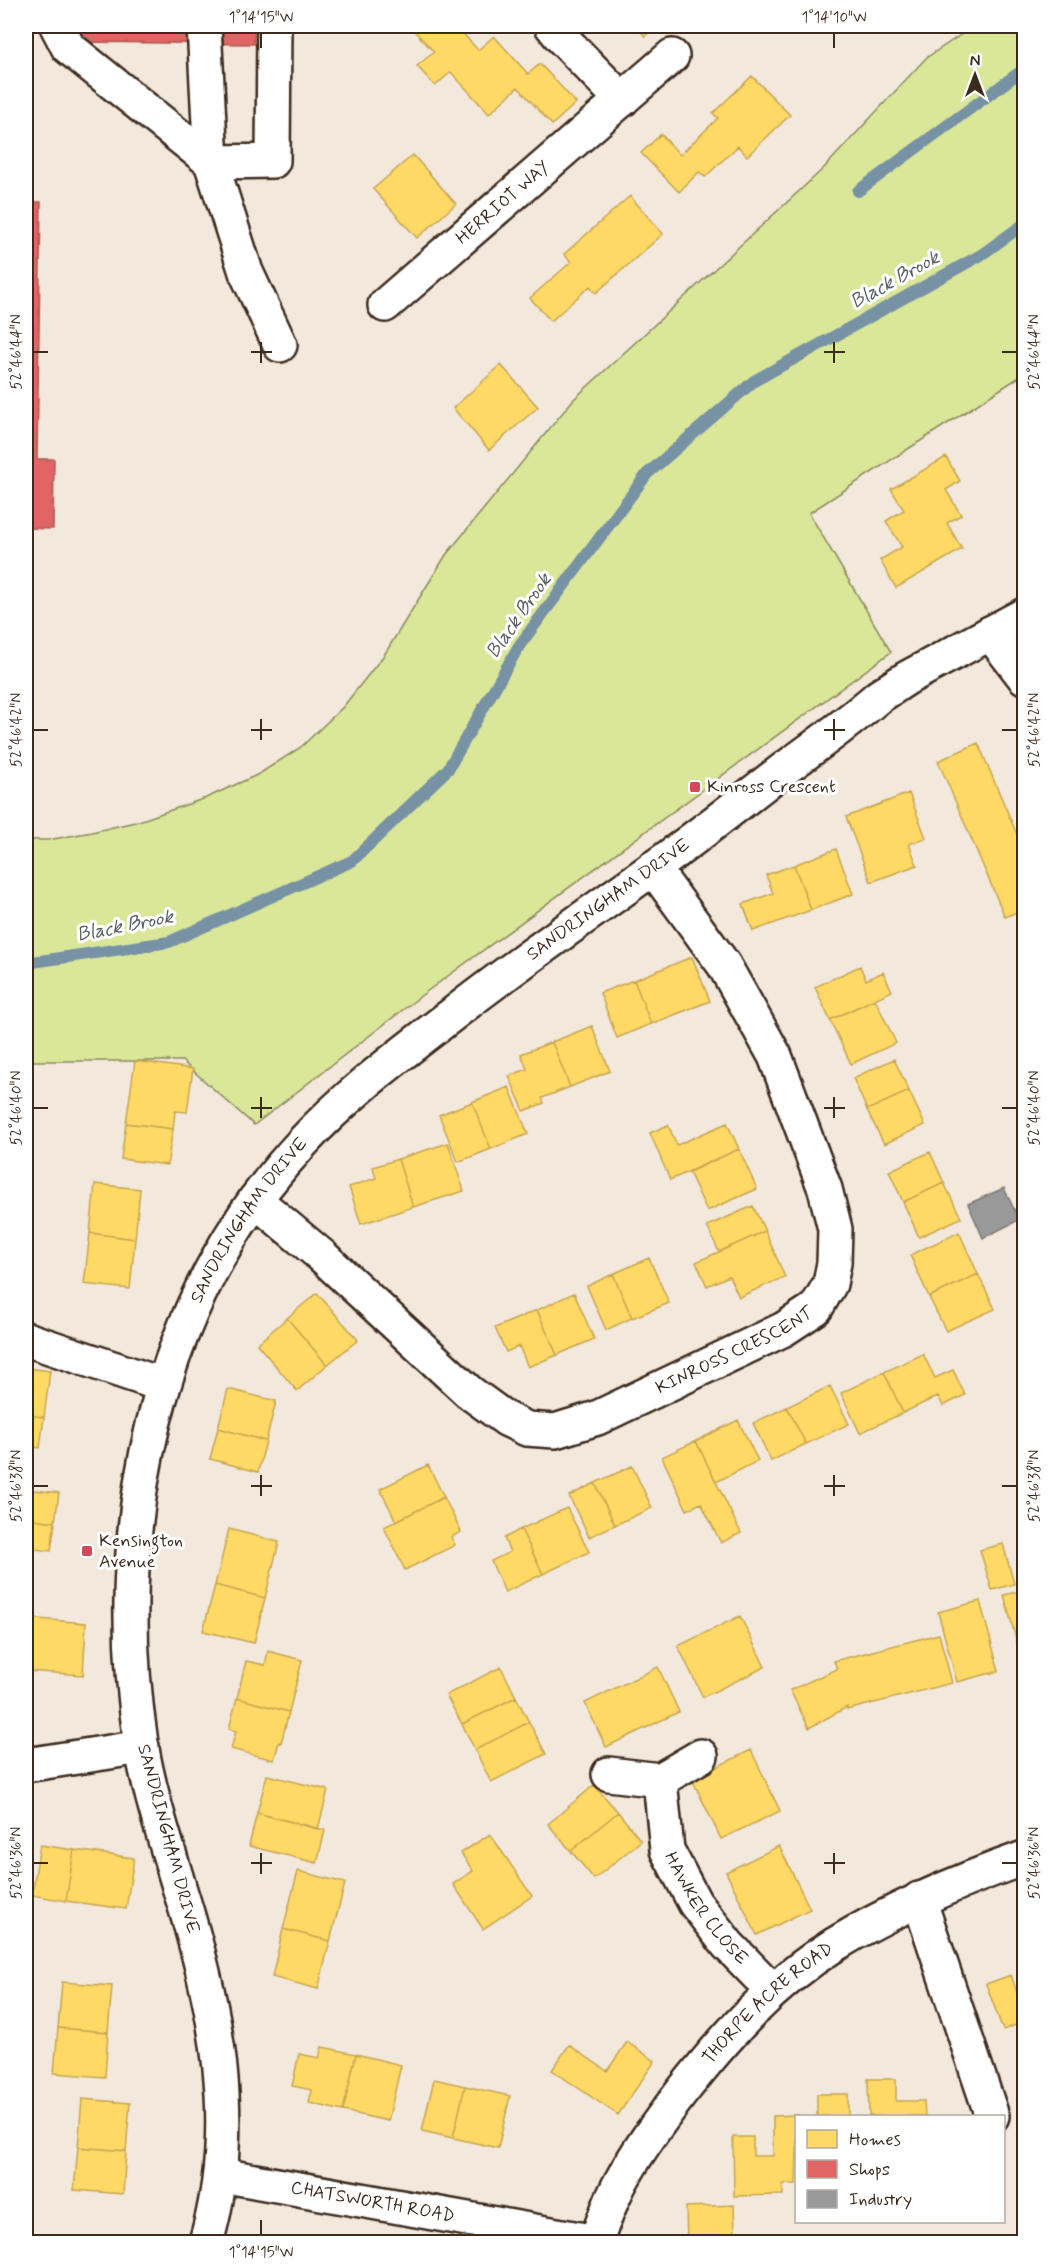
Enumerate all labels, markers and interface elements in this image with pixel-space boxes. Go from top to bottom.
text: 1°14'15"W [229,8,293,28]
text: 1°14'10"W [801,8,867,28]
north arrow [945,45,1005,105]
text: N [970,51,980,72]
street label: HERRIOT WAY [451,155,555,250]
water label: Black Brook [846,244,946,316]
text: 52°46'44"N [7,314,27,390]
text: 52°46'44"N [1025,314,1045,390]
water label: Black Brook [480,567,559,664]
text: 52°46'42"N [7,693,27,767]
text: 52°46'42"N [1025,693,1045,767]
place label: Kinross Crescent [707,775,836,799]
marker: Kinross Crescent [688,780,702,794]
street label: SANDRINGHAM DRIVE [522,833,695,966]
water label: Black Brook [74,903,178,949]
text: 52°46'40"N [7,1071,27,1145]
text: 52°46'40"N [1025,1071,1045,1145]
street label: SANDRINGHAM DRIVE [185,1132,313,1307]
street label: KINROSS CRESCENT [652,1301,819,1400]
text: 52°46'38"N [7,1450,27,1522]
text: 52°46'38"N [1025,1450,1045,1522]
place label: Kensington Avenue [99,1529,183,1574]
marker: Kensington Avenue [80,1544,94,1558]
street label: SANDRINGHAM DRIVE [131,1742,205,1937]
text: 52°46'36"N [7,1827,27,1899]
text: 52°46'36"N [1025,1827,1045,1899]
street label: HAWKER CLOSE [658,1848,753,1971]
street label: THORPE ACRE ROAD [697,1937,838,2069]
legend [795,2115,1005,2223]
text: Homes [849,2128,901,2152]
text: Shops [849,2158,890,2182]
street label: CHATSWORTH ROAD [289,2176,456,2229]
text: Industry [849,2188,912,2212]
text: 1°14'15"W [229,2243,293,2263]

